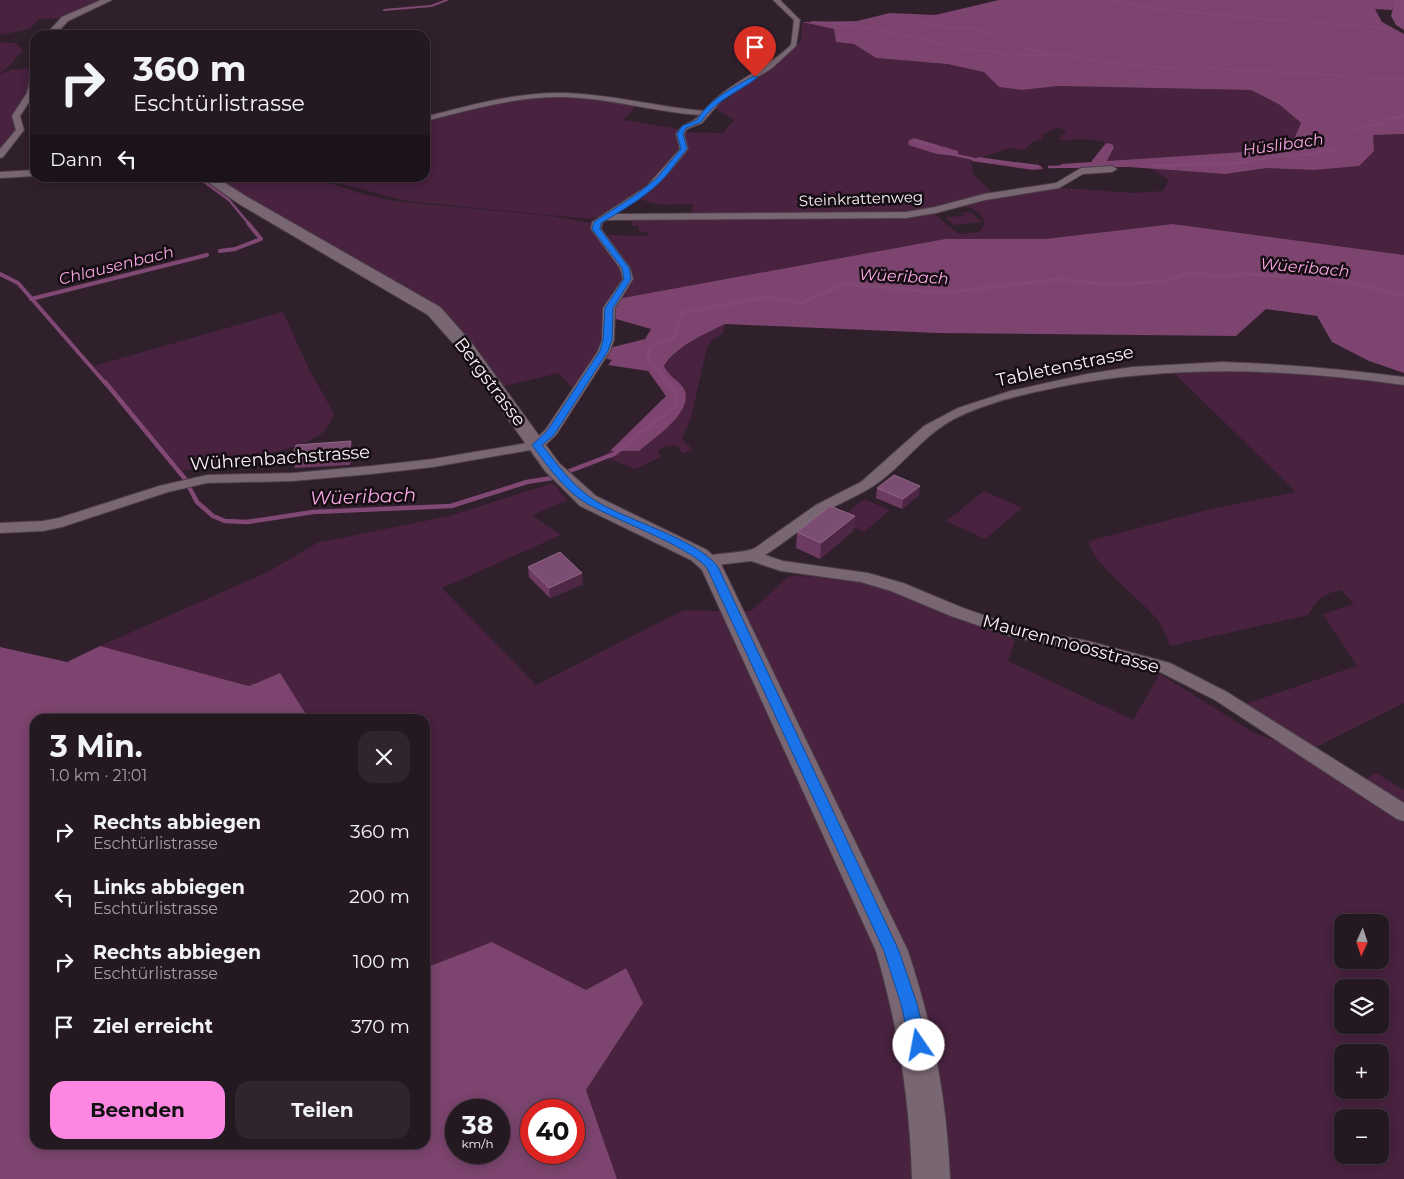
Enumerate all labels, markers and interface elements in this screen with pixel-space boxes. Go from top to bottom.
pin [734,26,776,77]
icon: arrive [741,33,769,61]
text: 360 m [133,47,246,90]
icon: right [50,50,115,115]
text: Eschtürlistrasse [133,90,305,117]
water label: Hüslibach [1241,129,1325,160]
icon: left [113,145,141,173]
text: Dann [50,148,103,171]
street label: Steinkrattenweg [798,187,923,210]
water label: Chlausenbach [57,242,176,289]
water label: Wüeribach [1260,254,1350,281]
water label: Wüeribach [859,265,949,288]
street label: Bergstrasse [449,333,531,431]
street label: Tabletenstrasse [994,341,1136,391]
street label: Wührenbachstrasse [189,441,371,475]
water label: Wüeribach [310,483,416,510]
street label: Maurenmoosstrasse [980,610,1162,678]
text: 3 Min. [50,728,143,765]
button: close [358,731,410,783]
text: 1.0 km · 21:01 [50,766,147,785]
text: Rechts abbiegen [93,811,261,834]
icon: right [50,818,78,846]
text: 360 m [350,820,410,843]
text: Eschtürlistrasse [93,834,218,853]
text: Links abbiegen [93,876,245,899]
icon: left [50,883,78,911]
text: 200 m [349,885,410,908]
text: Eschtürlistrasse [93,899,218,918]
north arrow [1334,914,1389,969]
map controls [1334,914,1389,1164]
text: Rechts abbiegen [93,941,261,964]
icon: right [50,948,78,976]
text: 100 m [353,950,410,973]
text: Eschtürlistrasse [93,964,218,983]
button: layers [1334,979,1389,1034]
icon: arrive [50,1013,78,1041]
text: Ziel erreicht [93,1015,213,1038]
text: 370 m [351,1015,410,1038]
position arrow [892,1018,944,1070]
button: + [1334,1044,1389,1099]
button: Beenden [50,1081,225,1139]
button: Teilen [235,1081,410,1139]
speed limit sign: 40 [520,1099,585,1164]
button: − [1334,1109,1389,1164]
text: 38 [462,1110,493,1140]
text: km/h [461,1136,494,1151]

